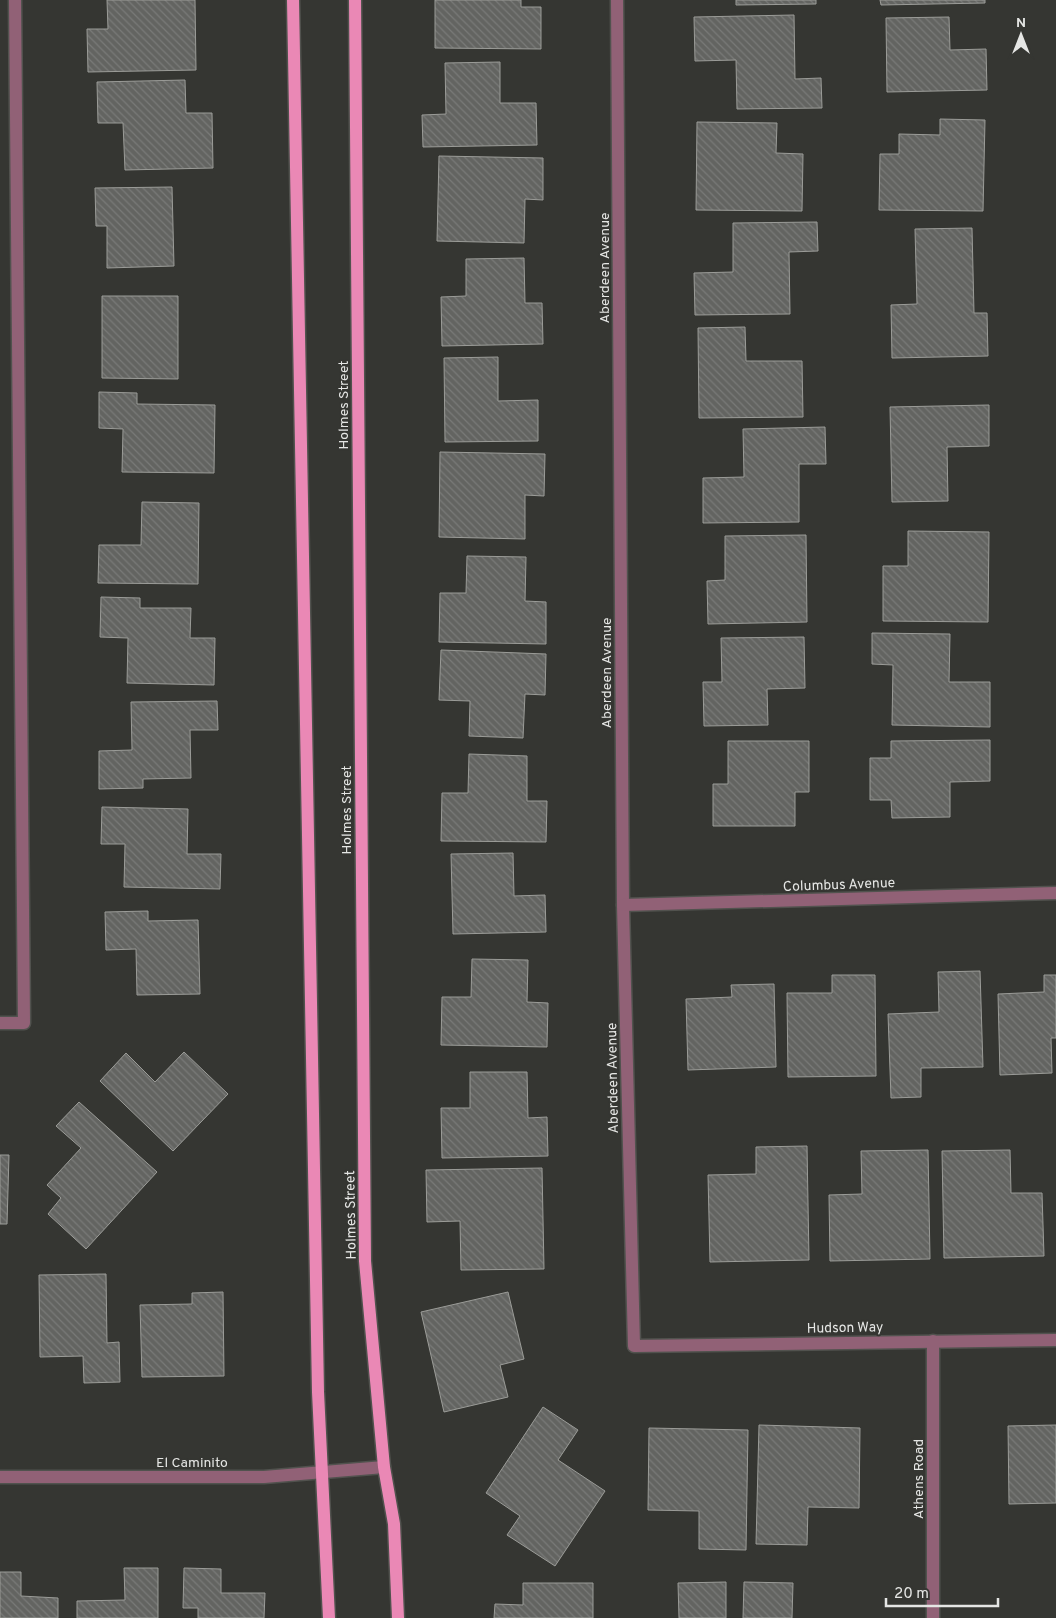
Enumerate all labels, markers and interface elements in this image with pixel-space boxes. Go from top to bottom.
north arrow [996,10,1046,60]
text: N [1016,15,1026,32]
street label: Aberdeen Avenue [597,212,614,324]
street label: Holmes Street [336,360,353,450]
street label: Aberdeen Avenue [599,617,616,729]
street label: Holmes Street [339,765,356,855]
street label: Columbus Avenue [783,875,895,896]
street label: Aberdeen Avenue [604,1022,623,1134]
street label: Holmes Street [342,1170,361,1260]
street label: Hudson Way [807,1319,884,1338]
street label: Athens Road [911,1439,928,1519]
street label: El Caminito [156,1455,228,1472]
scale bar [886,1576,998,1608]
text: 20 m [894,1585,929,1604]

